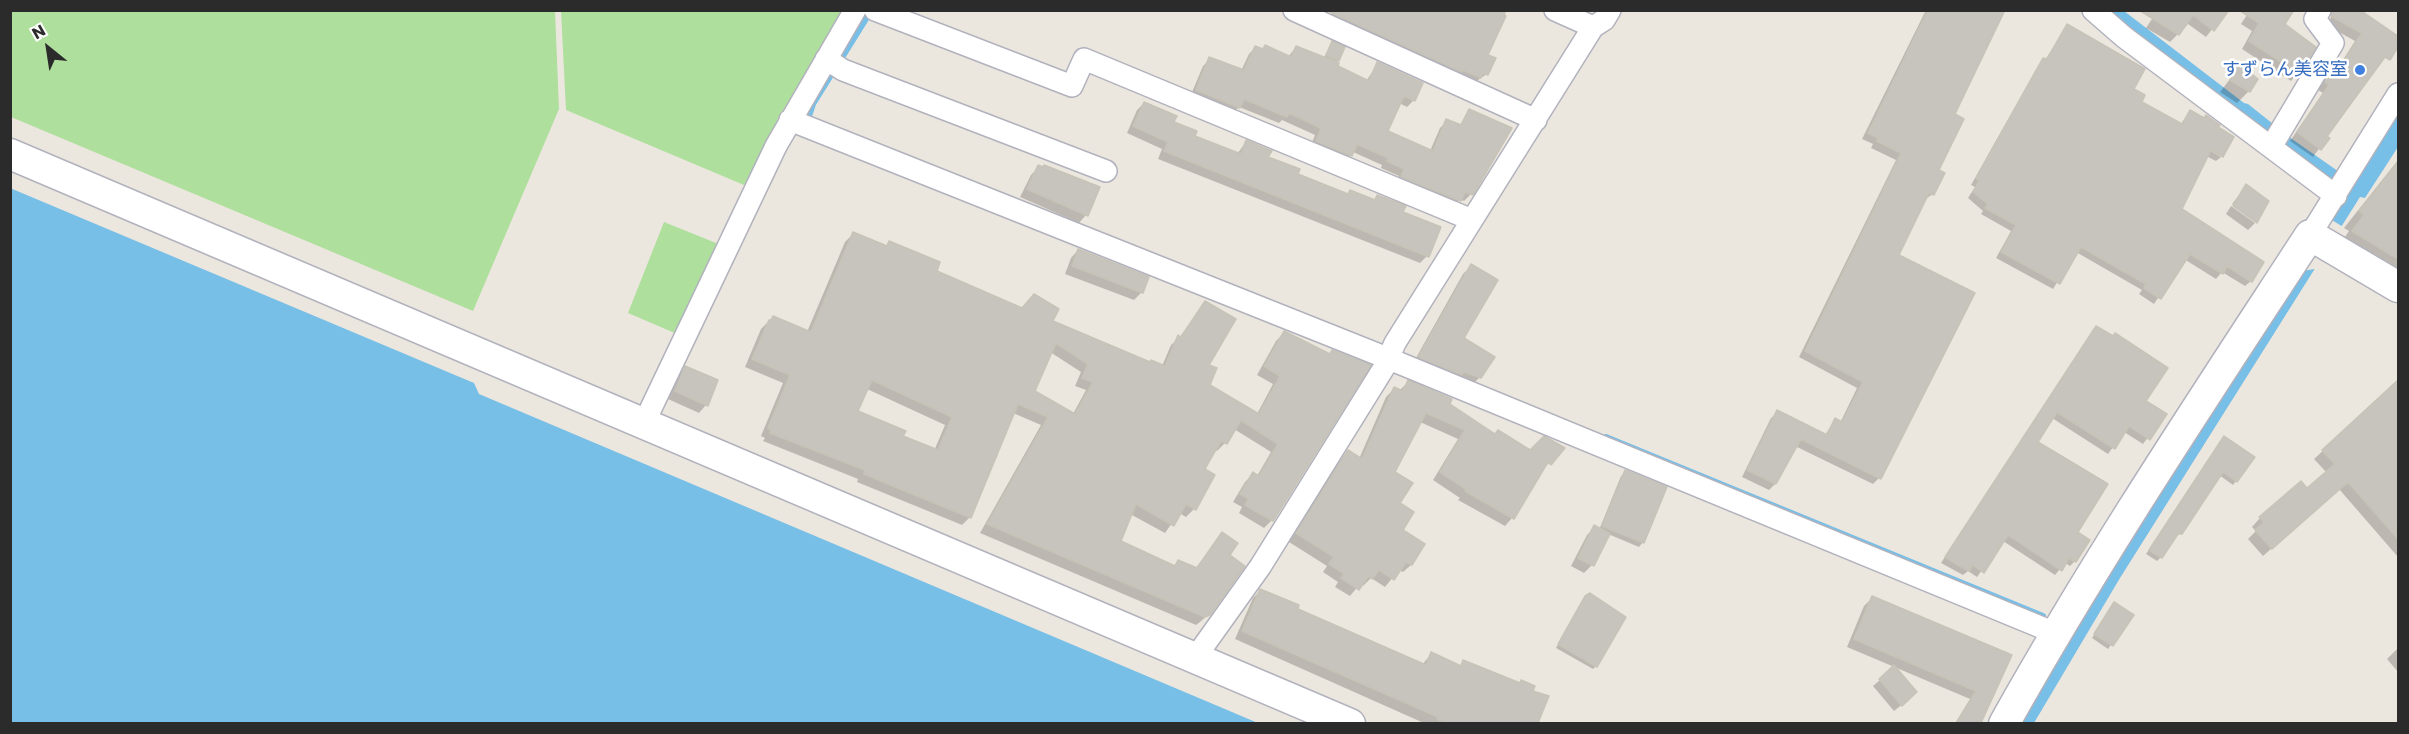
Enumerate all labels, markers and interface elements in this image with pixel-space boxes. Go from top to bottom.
north arrow [18,18,78,78]
text: N [28,19,50,45]
place label: すずらん美容室 [2222,59,2348,81]
marker: すずらん美容室 [2353,63,2367,77]

